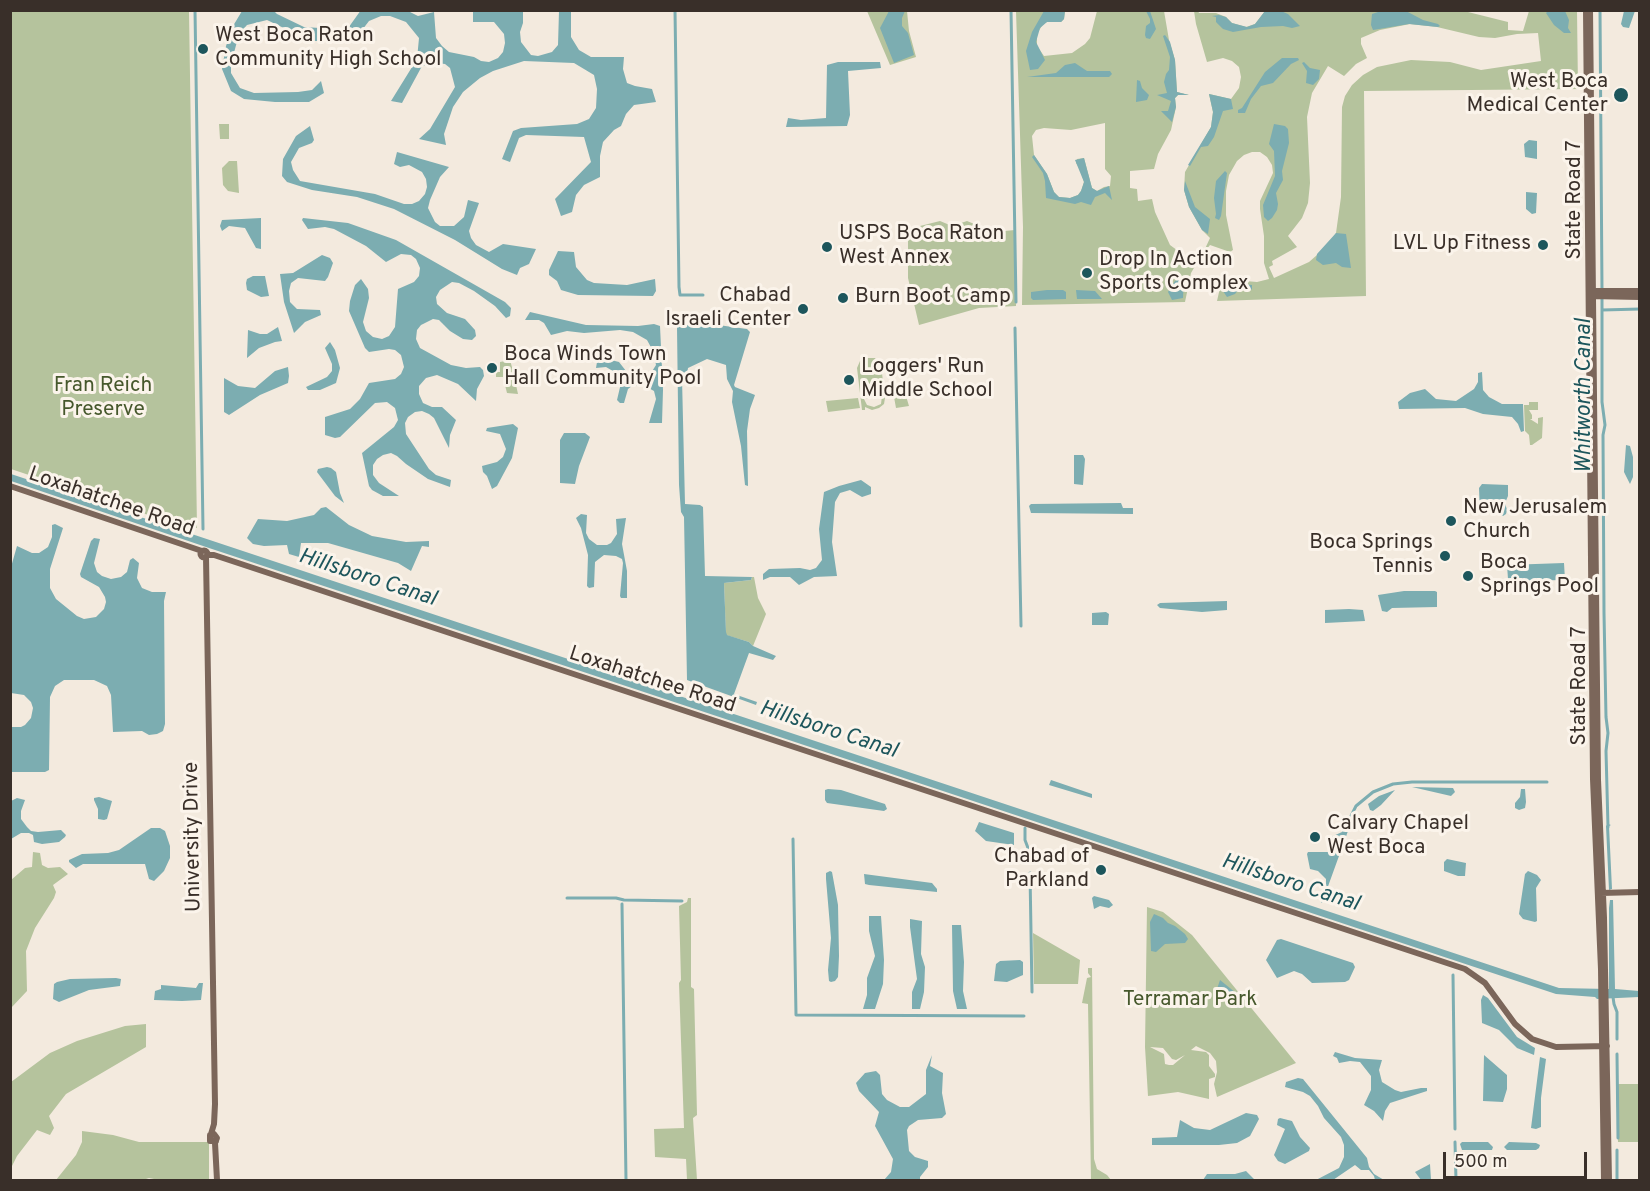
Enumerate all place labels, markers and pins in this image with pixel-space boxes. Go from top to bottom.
place label: West Boca Raton Community High School [215,24,442,74]
marker: West Boca Raton Community High School [196,42,210,56]
place label: West Boca Medical Center [1466,70,1608,120]
marker: West Boca Medical Center [1612,86,1630,104]
place label: USPS Boca Raton West Annex [839,222,1004,272]
place label: LVL Up Fitness [1393,232,1531,258]
marker: LVL Up Fitness [1536,238,1550,252]
marker: USPS Boca Raton West Annex [820,240,834,254]
place label: Drop In Action Sports Complex [1099,248,1249,298]
marker: Drop In Action Sports Complex [1080,266,1094,280]
place label: Chabad Israeli Center [665,284,791,334]
place label: Burn Boot Camp [855,285,1011,311]
marker: Burn Boot Camp [836,291,850,305]
marker: Chabad Israeli Center [796,302,810,316]
place label: Boca Winds Town Hall Community Pool [504,343,702,393]
place label: Loggers' Run Middle School [861,355,993,405]
marker: Boca Winds Town Hall Community Pool [485,361,499,375]
marker: Loggers' Run Middle School [842,373,856,387]
place label: New Jerusalem Church [1463,496,1607,546]
marker: New Jerusalem Church [1444,514,1458,528]
place label: Boca Springs Tennis [1309,531,1433,581]
marker: Boca Springs Tennis [1438,549,1452,563]
place label: Boca Springs Pool [1480,551,1599,601]
marker: Boca Springs Pool [1461,569,1475,583]
place label: Calvary Chapel West Boca [1327,812,1469,862]
marker: Calvary Chapel West Boca [1308,830,1322,844]
place label: Chabad of Parkland [994,845,1089,895]
marker: Chabad of Parkland [1094,863,1108,877]

